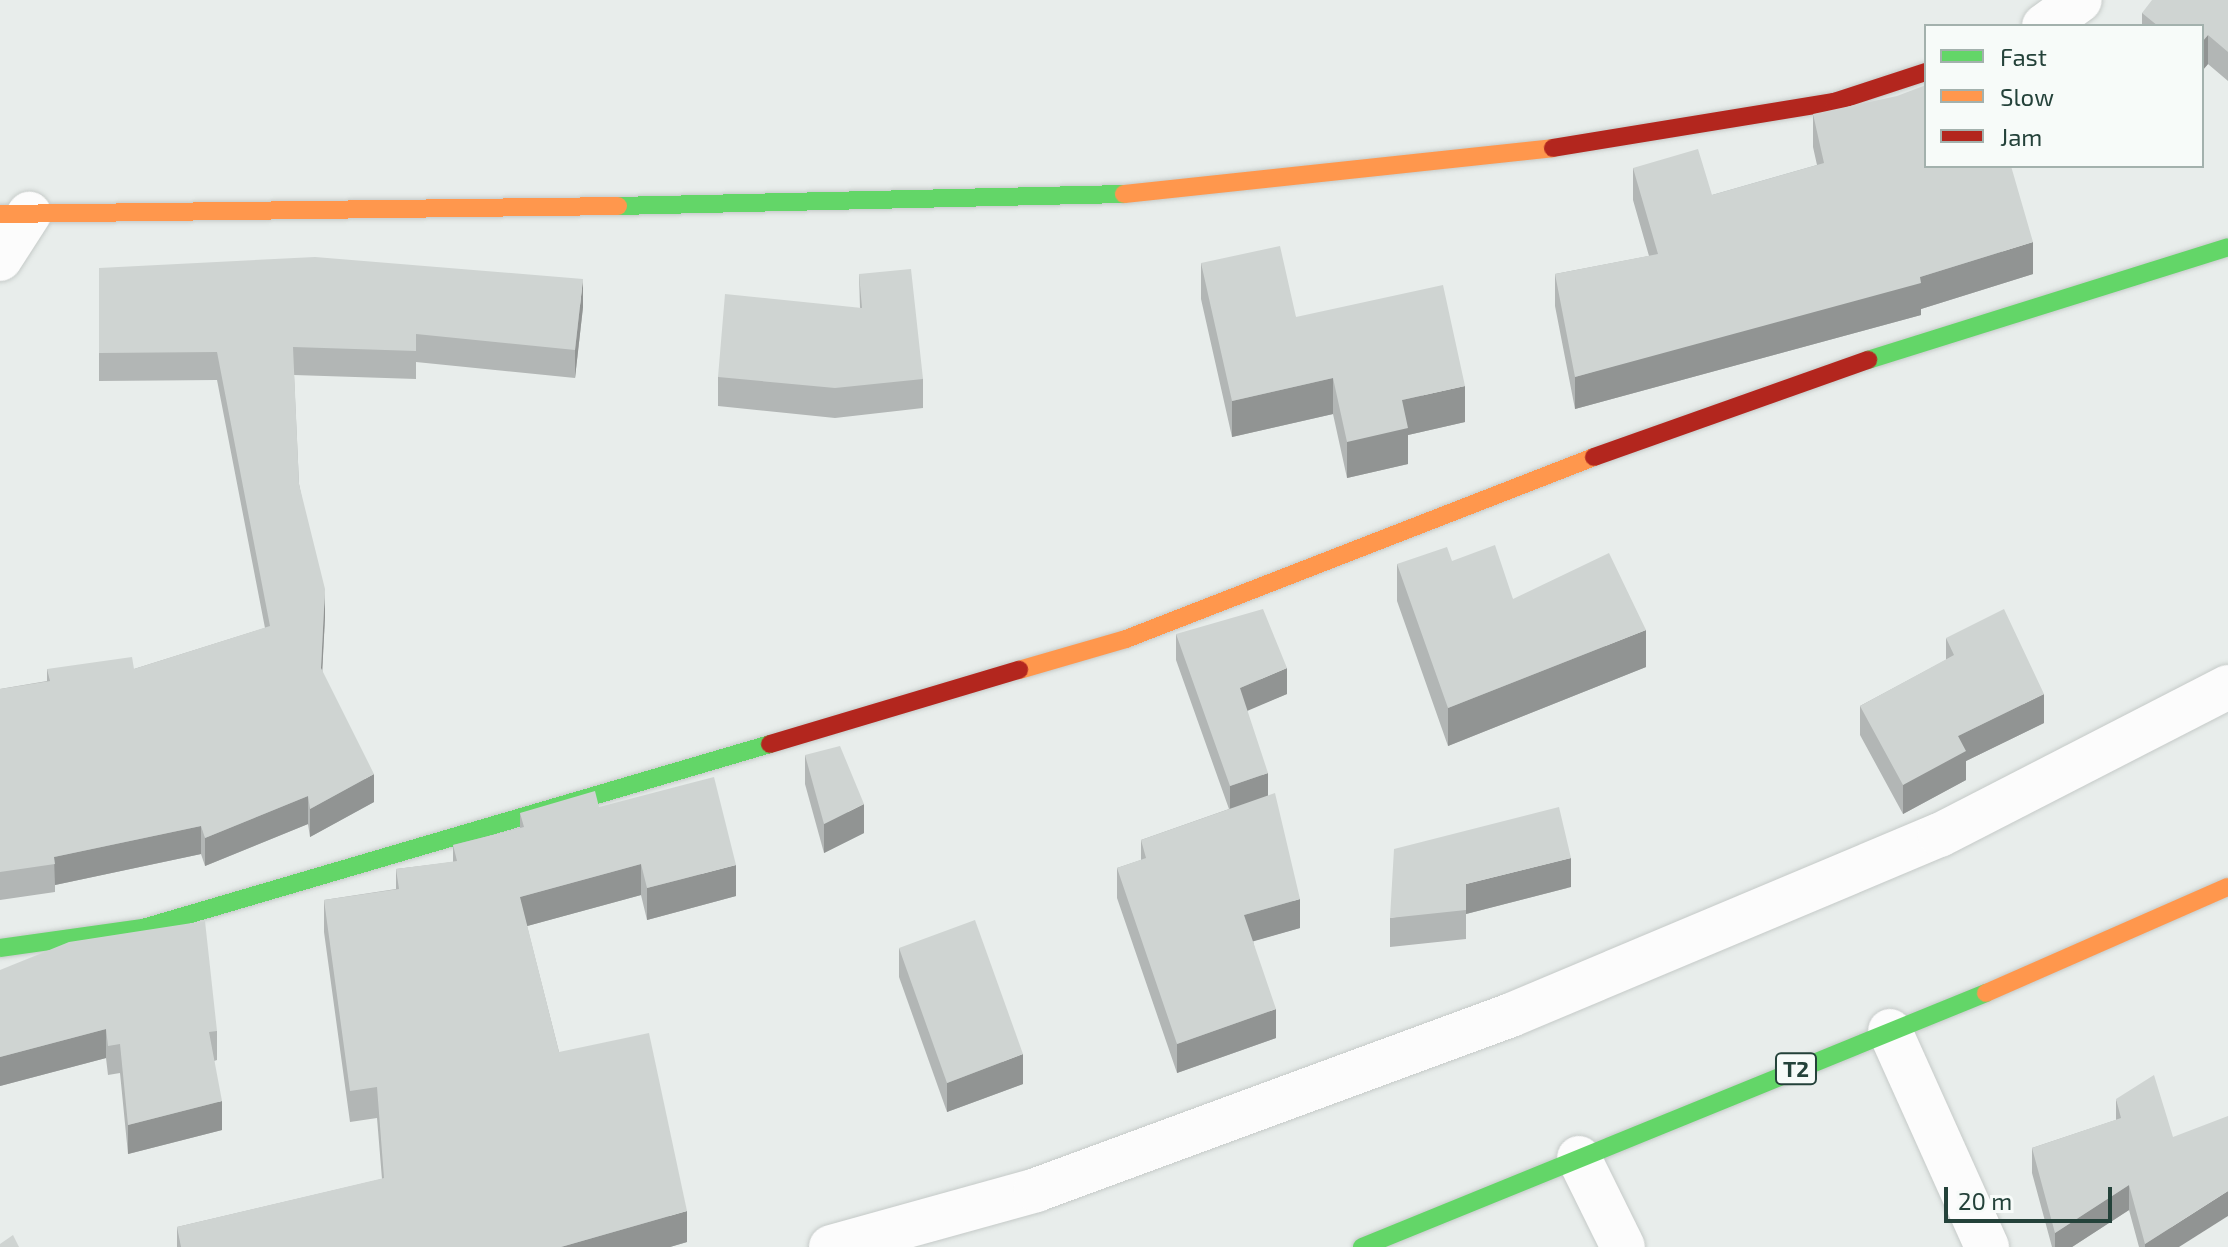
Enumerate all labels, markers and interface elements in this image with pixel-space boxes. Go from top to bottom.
legend [1924,24,2204,168]
text: Fast [2000,42,2047,71]
text: Slow [2000,82,2054,111]
text: Jam [2000,122,2042,151]
road number: T2 [1774,1051,1818,1087]
scale bar [1948,1171,2116,1221]
text: 20 m [1958,1186,2012,1215]

